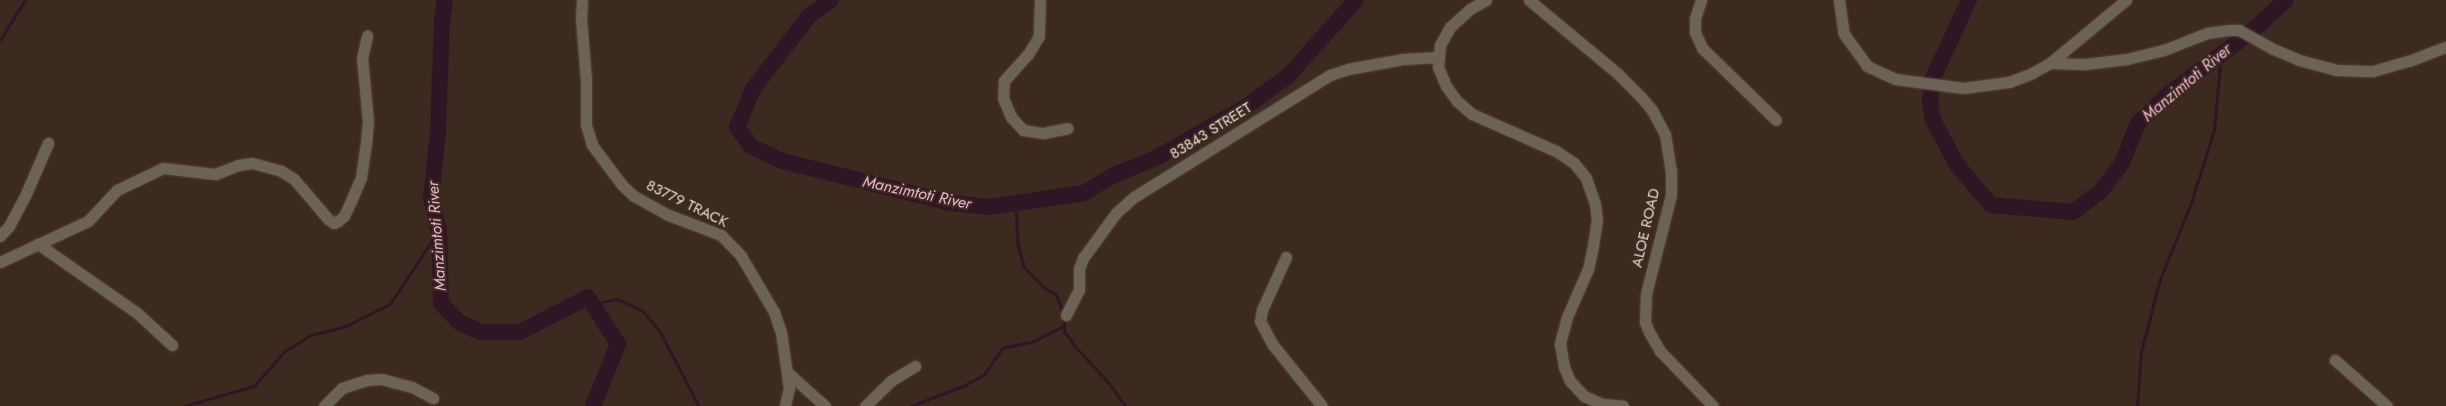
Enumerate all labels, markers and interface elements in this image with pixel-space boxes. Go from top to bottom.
water label: Manzimtoti River [2139,40,2235,126]
street label: 83843 STREET [1167,99,1255,163]
water label: Manzimtoti River [861,172,973,214]
street label: 83779 TRACK [643,176,731,232]
water label: Manzimtoti River [424,180,450,292]
street label: ALOE ROAD [1628,187,1664,269]

